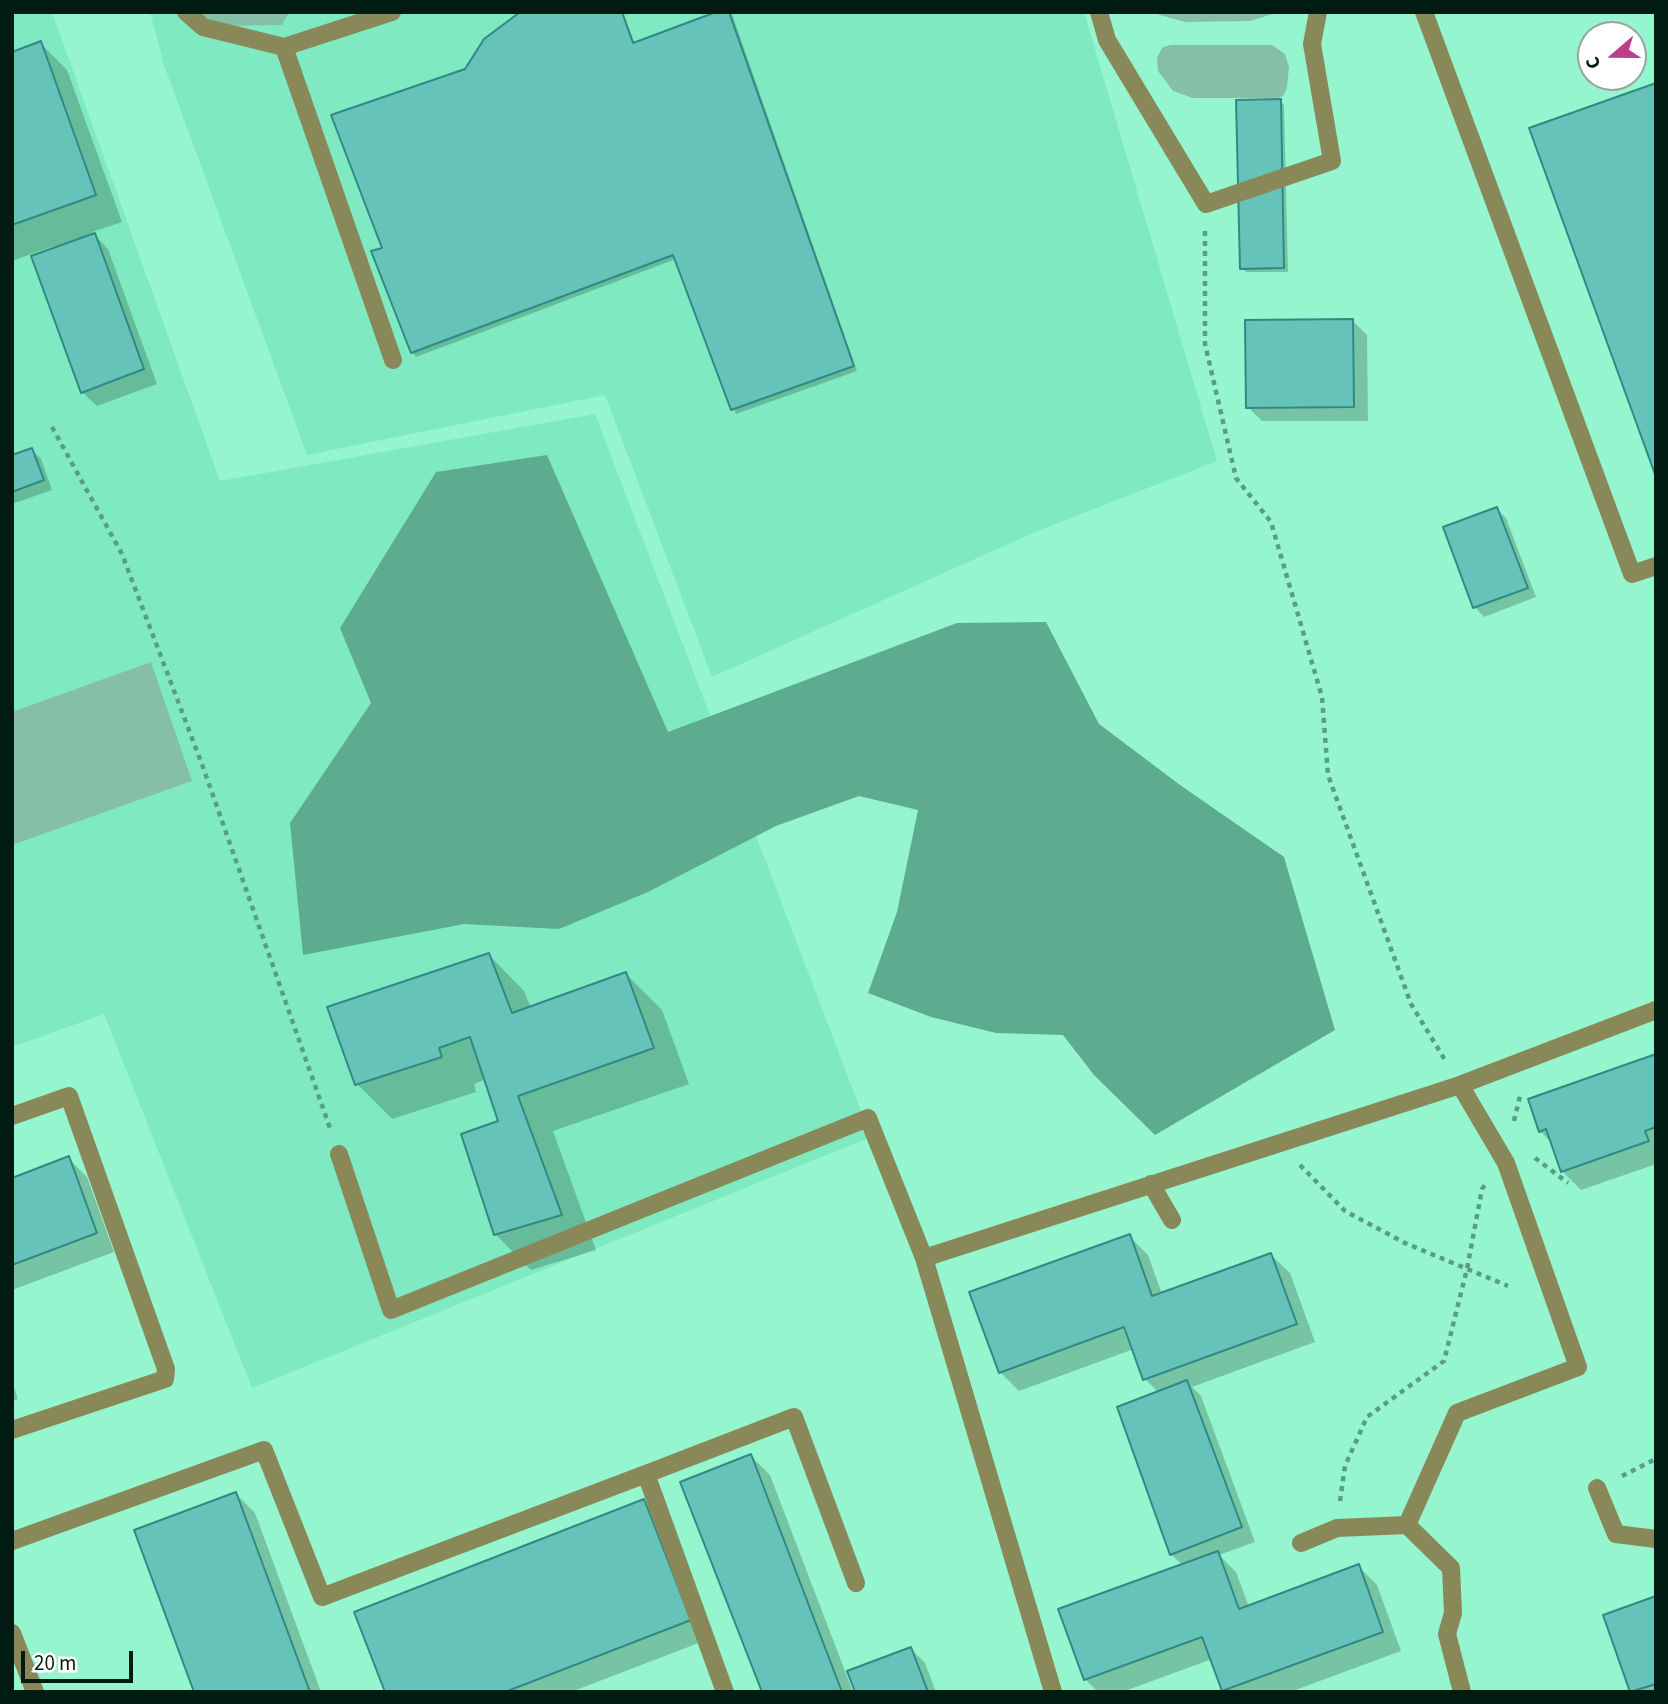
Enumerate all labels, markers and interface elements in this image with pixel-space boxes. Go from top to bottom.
north arrow [1577,21,1647,91]
text: С [1579,53,1608,72]
scale bar [24,1638,136,1682]
text: 20 m [34,1648,76,1678]

